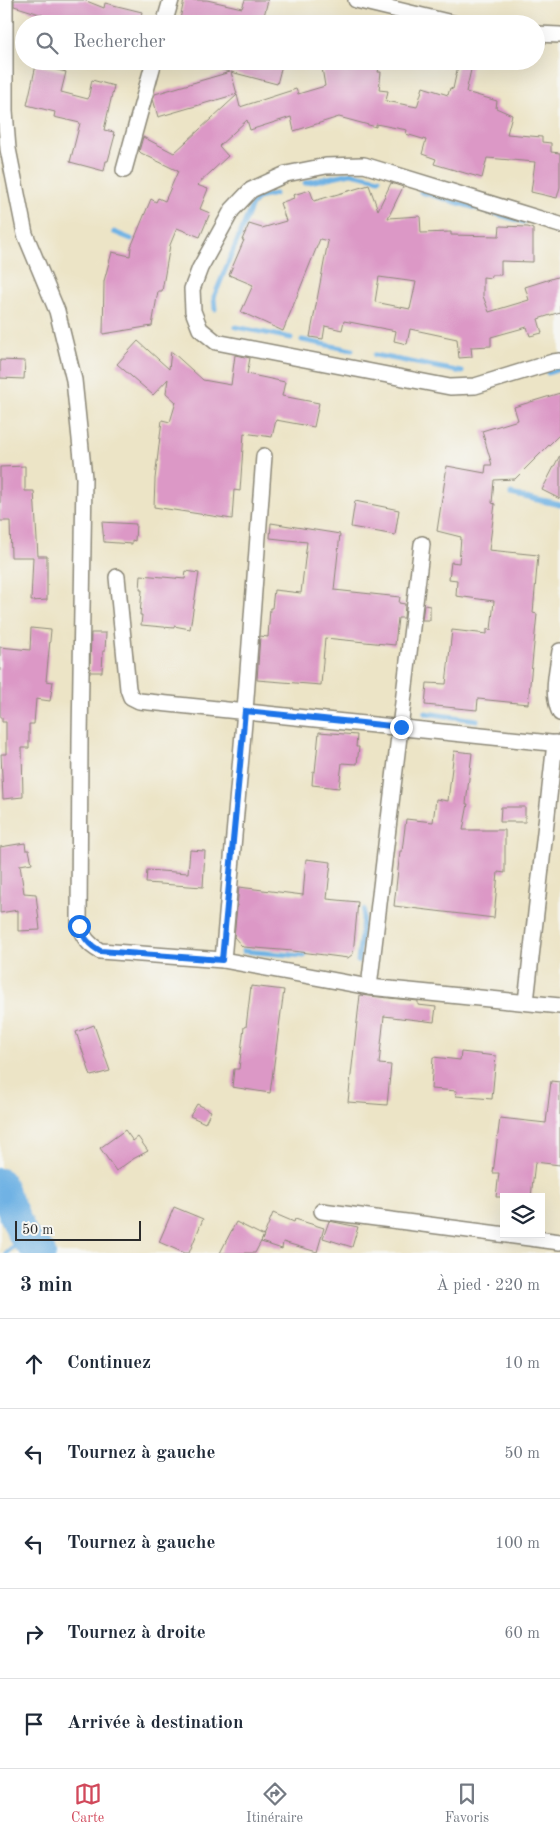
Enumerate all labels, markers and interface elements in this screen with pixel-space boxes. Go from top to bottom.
search box [15,15,545,70]
icon: search [33,29,61,57]
text: Rechercher [73,33,166,52]
route end [390,716,413,739]
route start [68,915,91,938]
map controls [500,1193,545,1238]
button: layers [500,1193,545,1238]
scale bar [15,1218,141,1241]
text: 50 m [22,1223,53,1237]
text: 3 min [20,1275,73,1296]
text: À pied · 220 m [437,1278,540,1294]
icon: ahead [20,1350,48,1378]
text: Continuez [67,1354,151,1373]
text: 10 m [504,1356,540,1372]
icon: left [20,1440,48,1468]
text: Tournez à gauche [67,1444,215,1463]
text: 50 m [504,1446,540,1462]
icon: left [20,1530,48,1558]
text: Tournez à gauche [67,1534,215,1553]
text: 100 m [495,1536,540,1552]
icon: right [20,1620,48,1648]
text: Tournez à droite [67,1624,206,1643]
text: 60 m [504,1626,540,1642]
icon: arrive [20,1710,48,1738]
text: Arrivée à destination [67,1714,243,1733]
tab: Carte [71,1780,104,1827]
tab: Itinéraire [246,1780,303,1827]
tab: Favoris [445,1780,489,1827]

